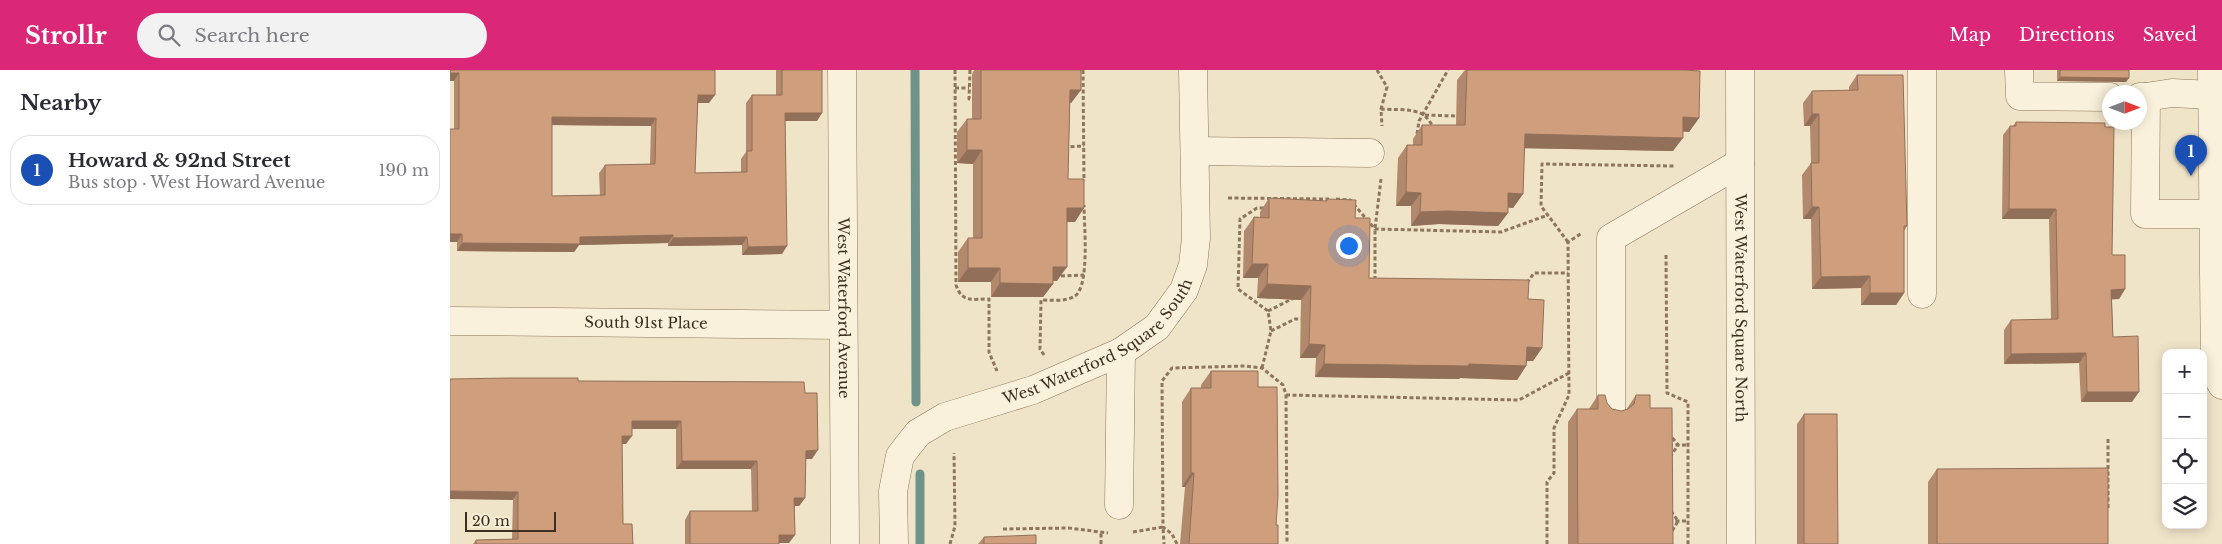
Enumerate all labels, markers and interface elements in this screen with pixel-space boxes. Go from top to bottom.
search box [137,13,487,58]
text: Strollr [25,21,107,50]
icon: search [155,21,183,49]
text: Search here [195,24,310,47]
text: Map [1949,24,1991,46]
text: Directions [2019,24,2115,46]
text: Saved [2143,24,2197,46]
north arrow [2102,85,2147,130]
text: Nearby [20,90,101,116]
pin: 1 [2175,135,2207,176]
text: Howard & 92nd Street [68,149,291,172]
text: 1 [34,160,40,180]
text: 190 m [378,160,429,180]
text: Bus stop · West Howard Avenue [68,172,325,192]
street label: West Waterford Square North [1731,193,1751,422]
street label: West Waterford Avenue [834,216,854,399]
your location [1336,233,1362,259]
street label: West Waterford Square South [999,276,1196,408]
street label: South 91st Place [584,312,708,333]
map controls [2162,349,2207,529]
button: + [2162,349,2207,394]
button: − [2162,394,2207,439]
button: locate [2162,439,2207,484]
button: layers [2162,484,2207,529]
scale bar [465,509,556,532]
text: 20 m [472,512,510,530]

